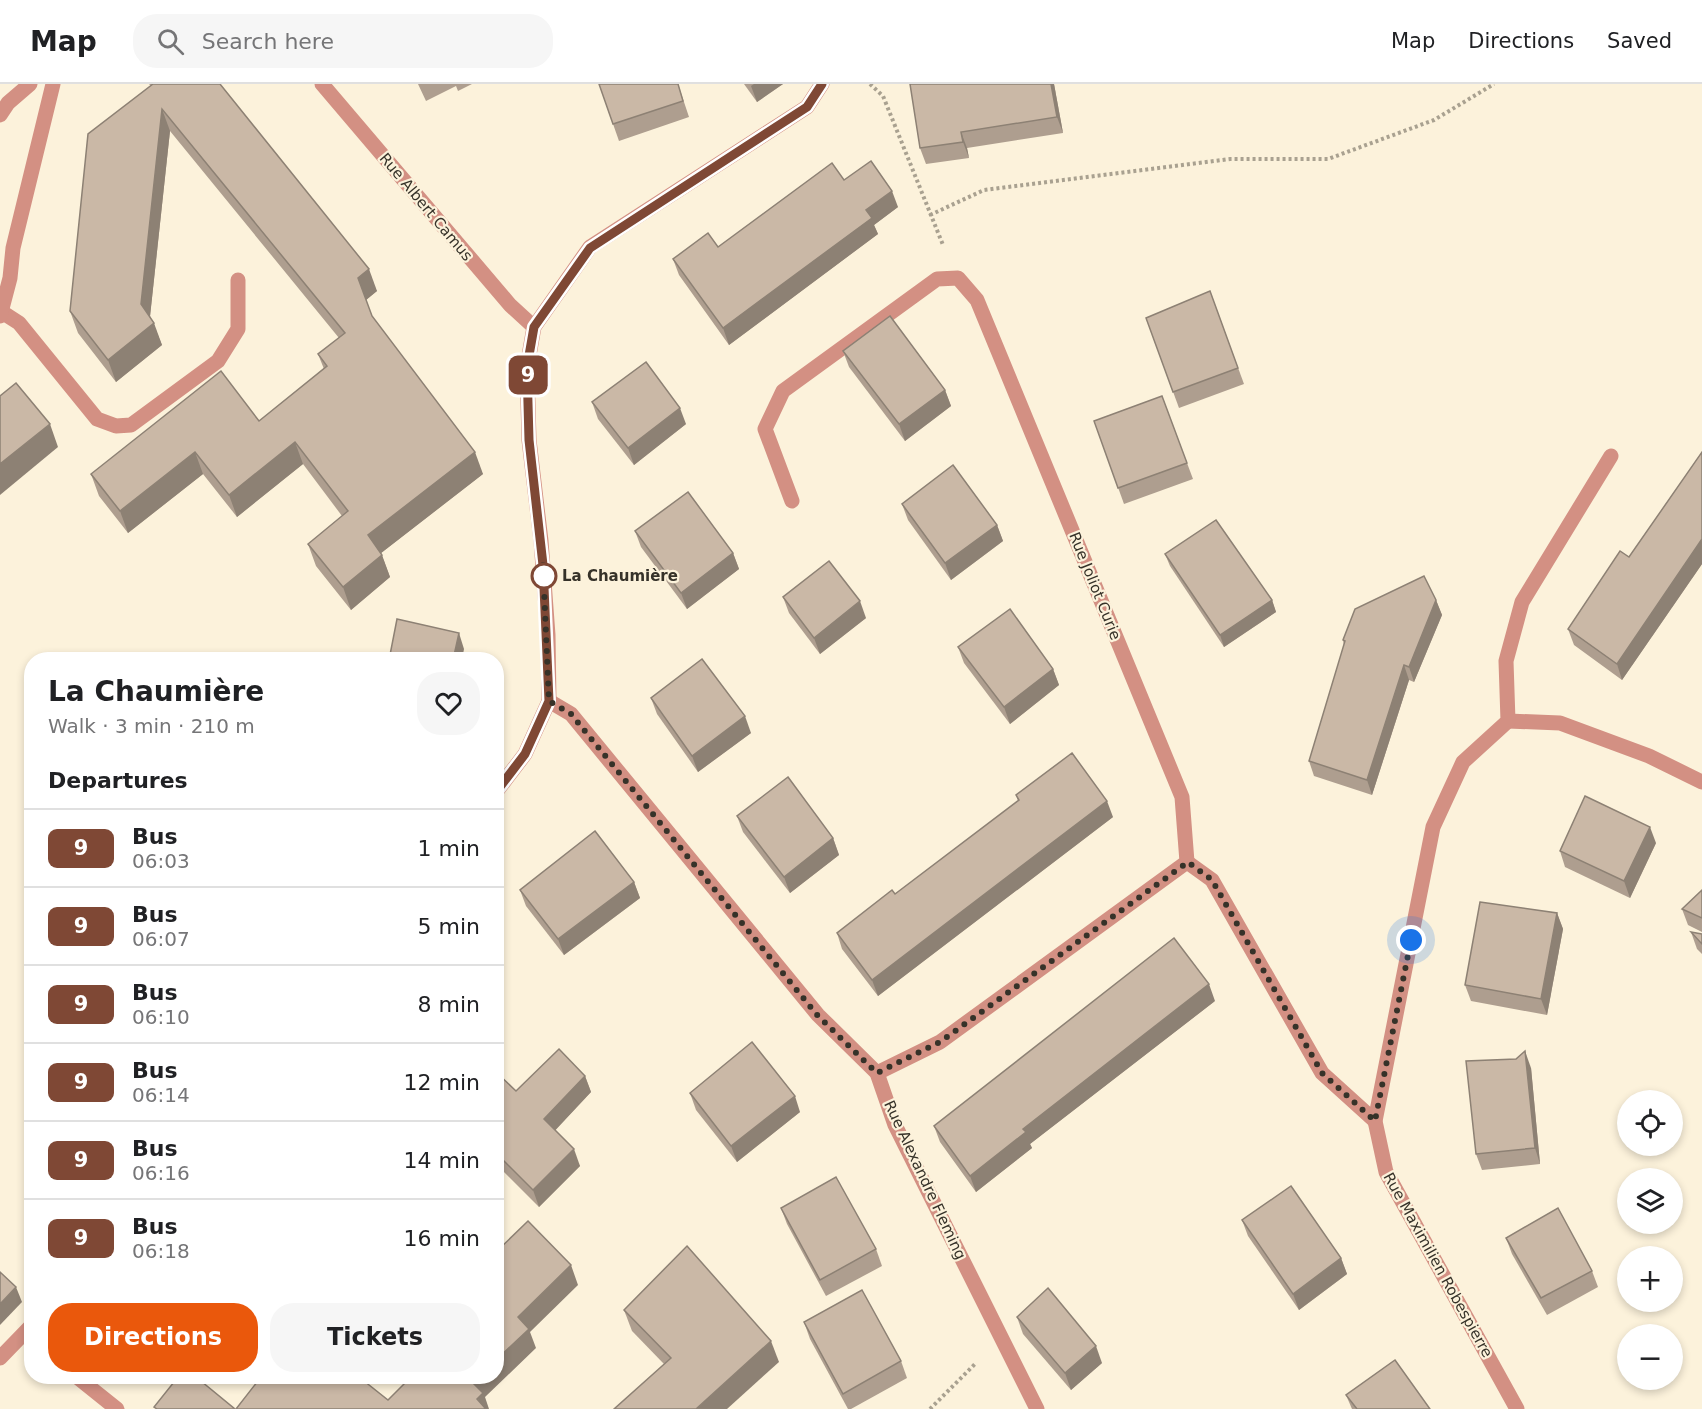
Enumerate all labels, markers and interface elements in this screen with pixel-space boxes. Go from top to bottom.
search box [133,14,553,68]
text: Map [30,25,97,58]
icon: search [154,25,187,58]
text: Search here [202,29,334,54]
text: Map [1391,29,1435,53]
text: Directions [1468,29,1574,53]
text: Saved [1607,29,1672,53]
street label: Rue Albert Camus [376,150,476,265]
line badge: 9 [508,356,548,394]
text: 9 [521,363,535,387]
street label: Rue Joliot Curie [1065,530,1125,642]
marker: La Chaumière [531,563,557,589]
place label: La Chaumière [562,567,678,585]
button: heart [417,672,480,735]
text: La Chaumière [48,675,264,708]
text: Walk · 3 min · 210 m [48,714,255,738]
text: Departures [48,768,188,793]
text: Bus [132,824,178,849]
text: 9 [74,836,88,860]
text: 1 min [418,836,480,861]
text: 06:03 [132,849,190,873]
text: Bus [132,902,178,927]
text: 9 [74,914,88,938]
text: 5 min [418,914,480,939]
your location [1396,925,1426,955]
text: 06:07 [132,927,190,951]
text: Bus [132,980,178,1005]
text: 9 [74,992,88,1016]
text: 8 min [418,992,480,1017]
text: 06:10 [132,1005,190,1029]
text: Bus [132,1058,178,1083]
text: 9 [74,1070,88,1094]
text: 12 min [404,1070,480,1095]
text: 06:14 [132,1083,190,1107]
map controls [1617,1090,1683,1390]
button: locate [1617,1090,1683,1156]
street label: Rue Alexandre Fleming [880,1098,970,1262]
text: Bus [132,1136,178,1161]
text: 9 [74,1148,88,1172]
text: 14 min [404,1148,480,1173]
text: 06:16 [132,1161,190,1185]
button: layers [1617,1168,1683,1234]
street label: Rue Maximilien Robespierre [1380,1169,1496,1361]
text: Bus [132,1214,178,1239]
text: 9 [74,1226,88,1250]
text: 16 min [404,1226,480,1251]
text: 06:18 [132,1239,190,1263]
button: + [1617,1246,1683,1312]
button: Directions [48,1303,258,1372]
button: Tickets [270,1303,480,1372]
button: − [1617,1324,1683,1390]

